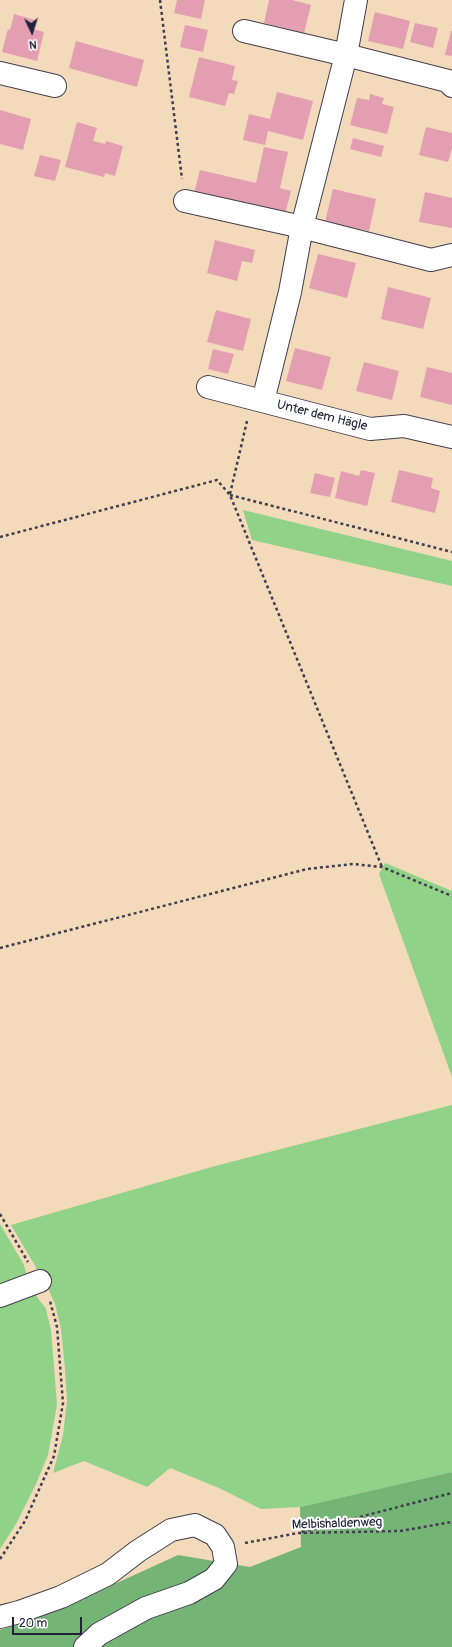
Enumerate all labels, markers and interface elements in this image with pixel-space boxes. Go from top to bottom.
north arrow [12,12,52,52]
text: N [29,38,37,51]
street label: Unter dem Hägle [275,397,369,435]
street label: Melbishaldenweg [292,1515,382,1533]
scale bar [14,1609,84,1635]
text: 20 m [19,1616,47,1631]

